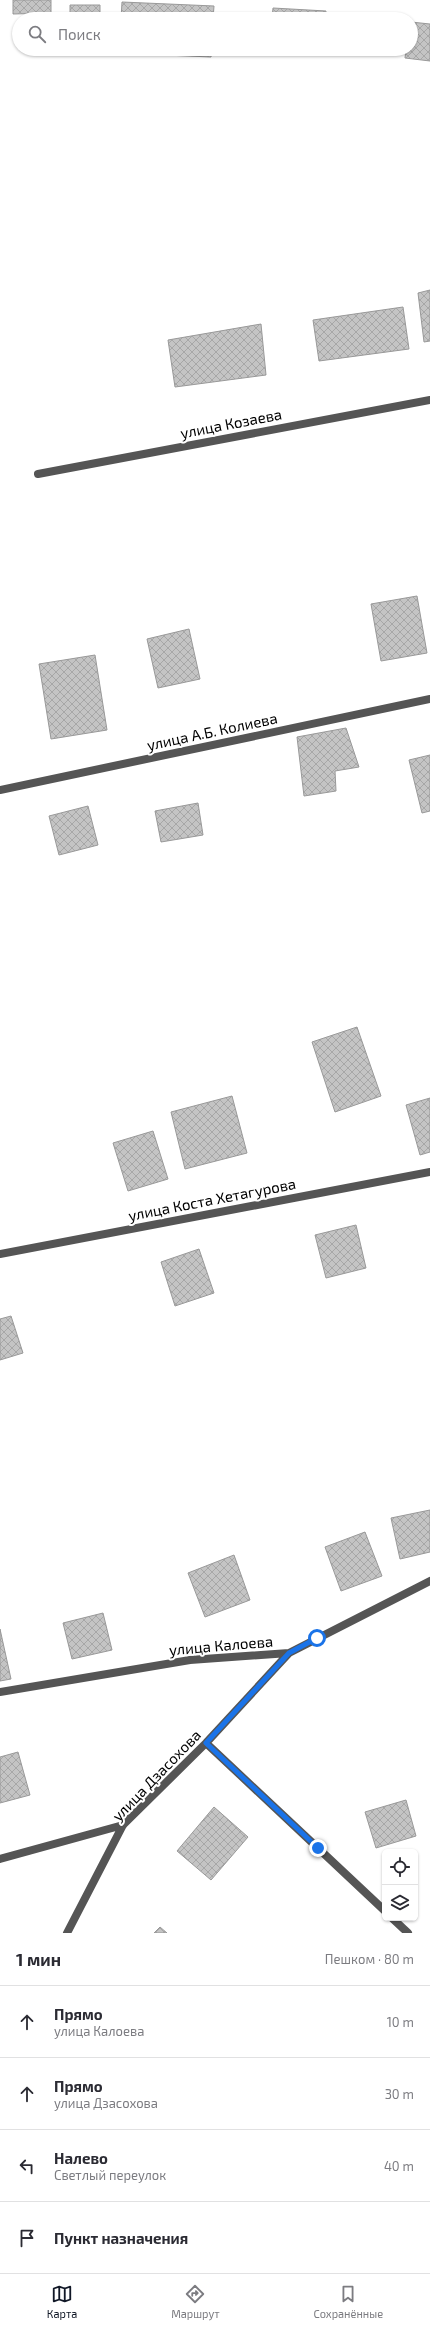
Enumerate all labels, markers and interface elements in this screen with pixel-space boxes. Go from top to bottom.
search box [12,12,418,56]
icon: search [26,23,48,45]
text: Поиск [58,25,101,43]
street label: улица Козаева [179,404,283,443]
street label: улица А.Б. Колиева [145,708,279,755]
street label: улица Коста Хетагурова [127,1174,298,1225]
route start [308,1629,326,1647]
street label: улица Калоева [168,1631,274,1660]
street label: улица Дзасохова [108,1726,205,1825]
route end [309,1839,327,1857]
map controls [382,1849,418,1921]
button: locate [382,1849,418,1885]
button: layers [382,1885,418,1921]
text: 1 мин [16,1949,61,1969]
text: Пешком · 80 m [325,1951,414,1967]
text: Прямо [54,2005,103,2023]
icon: ahead [16,2011,38,2033]
text: 10 m [387,2014,414,2030]
text: улица Калоева [54,2023,144,2039]
text: Прямо [54,2077,103,2095]
icon: ahead [16,2083,38,2105]
text: 30 m [385,2086,414,2102]
text: улица Дзасохова [54,2095,158,2111]
text: Налево [54,2149,108,2167]
icon: left [16,2155,38,2177]
text: 40 m [384,2158,414,2174]
text: Светлый переулок [54,2167,166,2183]
icon: arrive [16,2227,38,2249]
text: Пункт назначения [54,2229,188,2247]
tab: Карта [47,2283,77,2320]
tab: Маршрут [171,2283,220,2320]
tab: Сохранённые [313,2283,383,2320]

